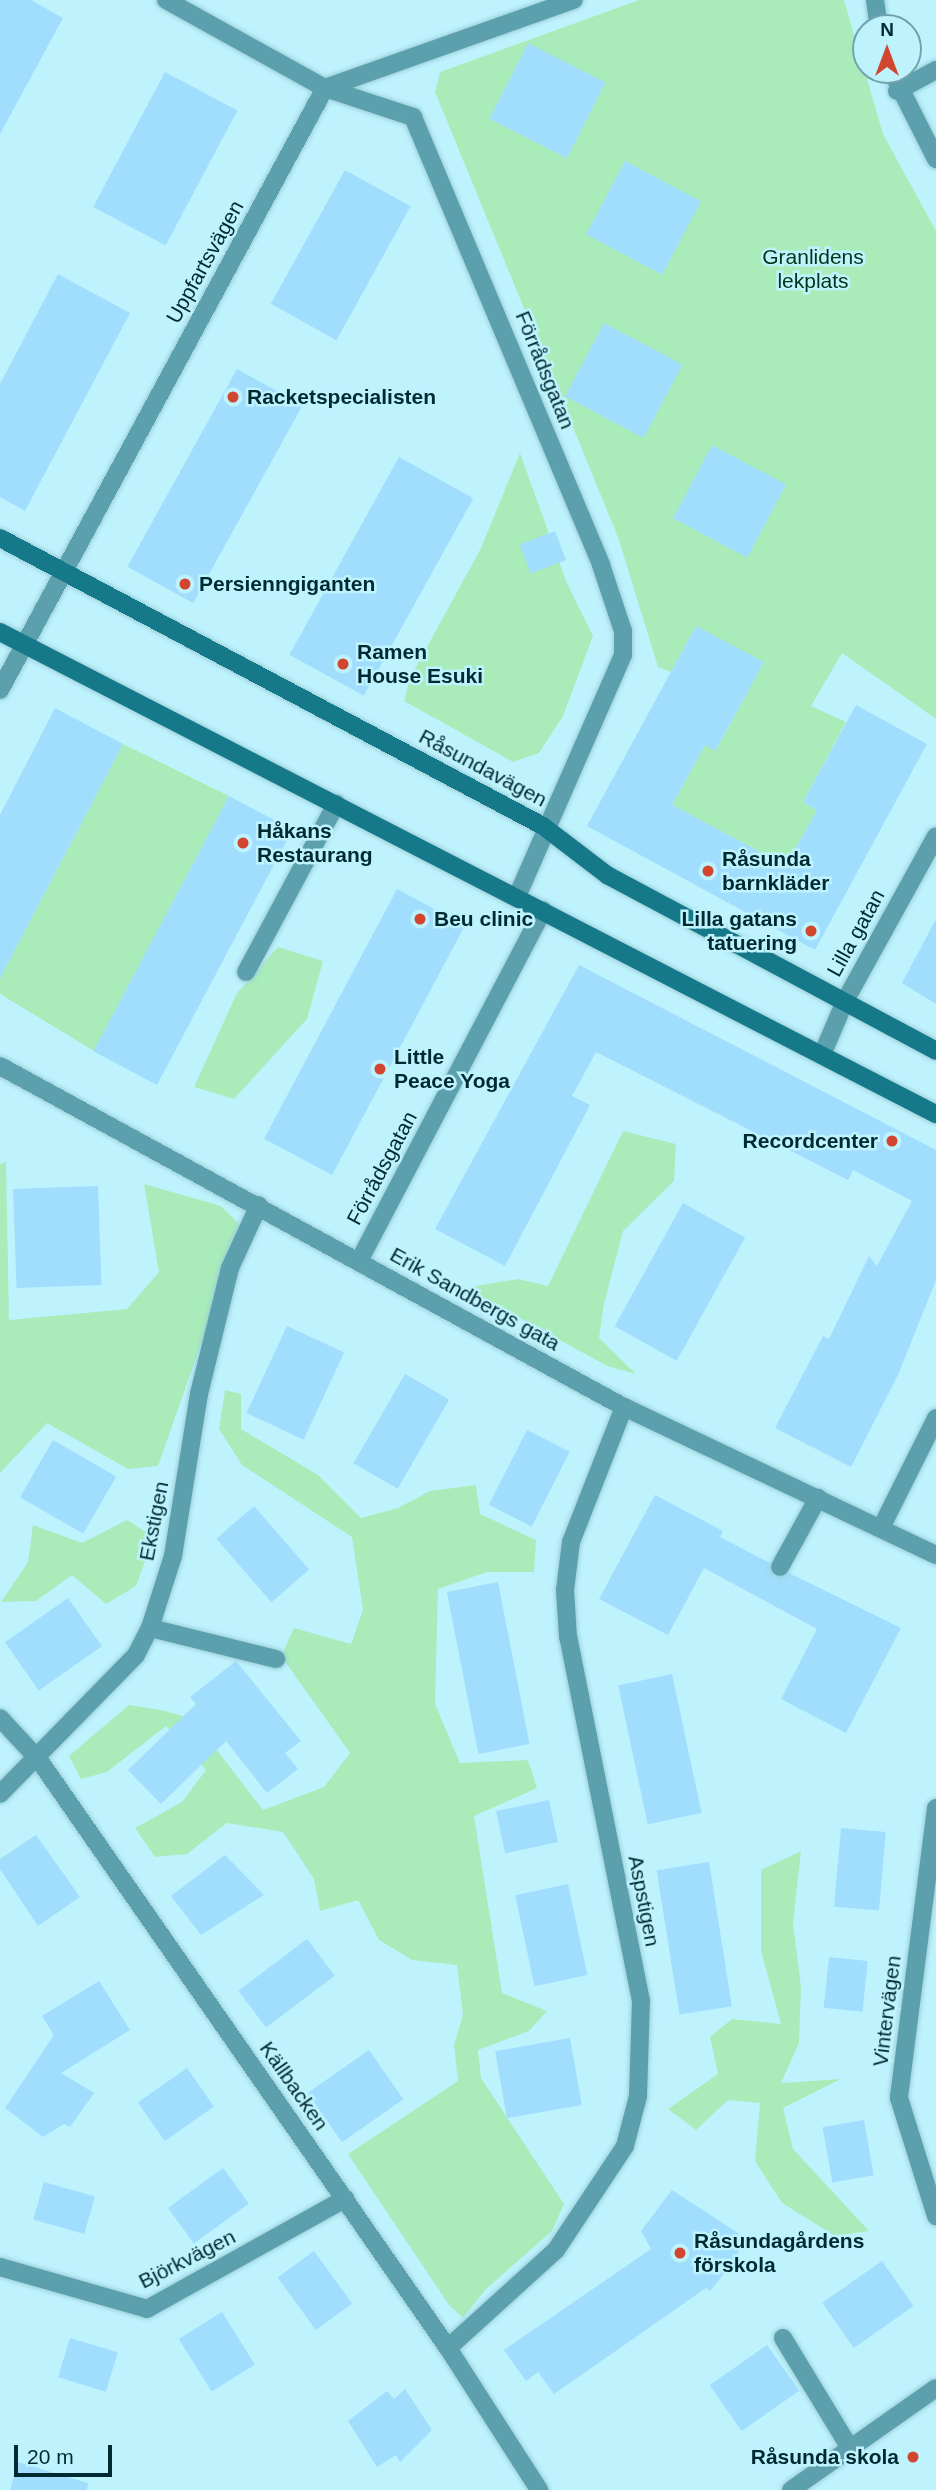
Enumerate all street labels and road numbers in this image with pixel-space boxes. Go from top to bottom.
street label: Uppfartsvägen [161,196,249,328]
street label: Förrådsgatan [510,307,580,433]
street label: Råsundavägen [415,724,551,812]
street label: Lilla gatan [822,885,890,981]
street label: Förrådsgatan [342,1107,422,1229]
street label: Erik Sandbergs gata [386,1242,564,1356]
street label: Ekstigen [134,1479,174,1563]
street label: Aspstigen [623,1853,665,1949]
street label: Vintervägen [868,1954,906,2068]
street label: Källbacken [254,2037,334,2135]
street label: Björkvägen [134,2224,240,2294]

